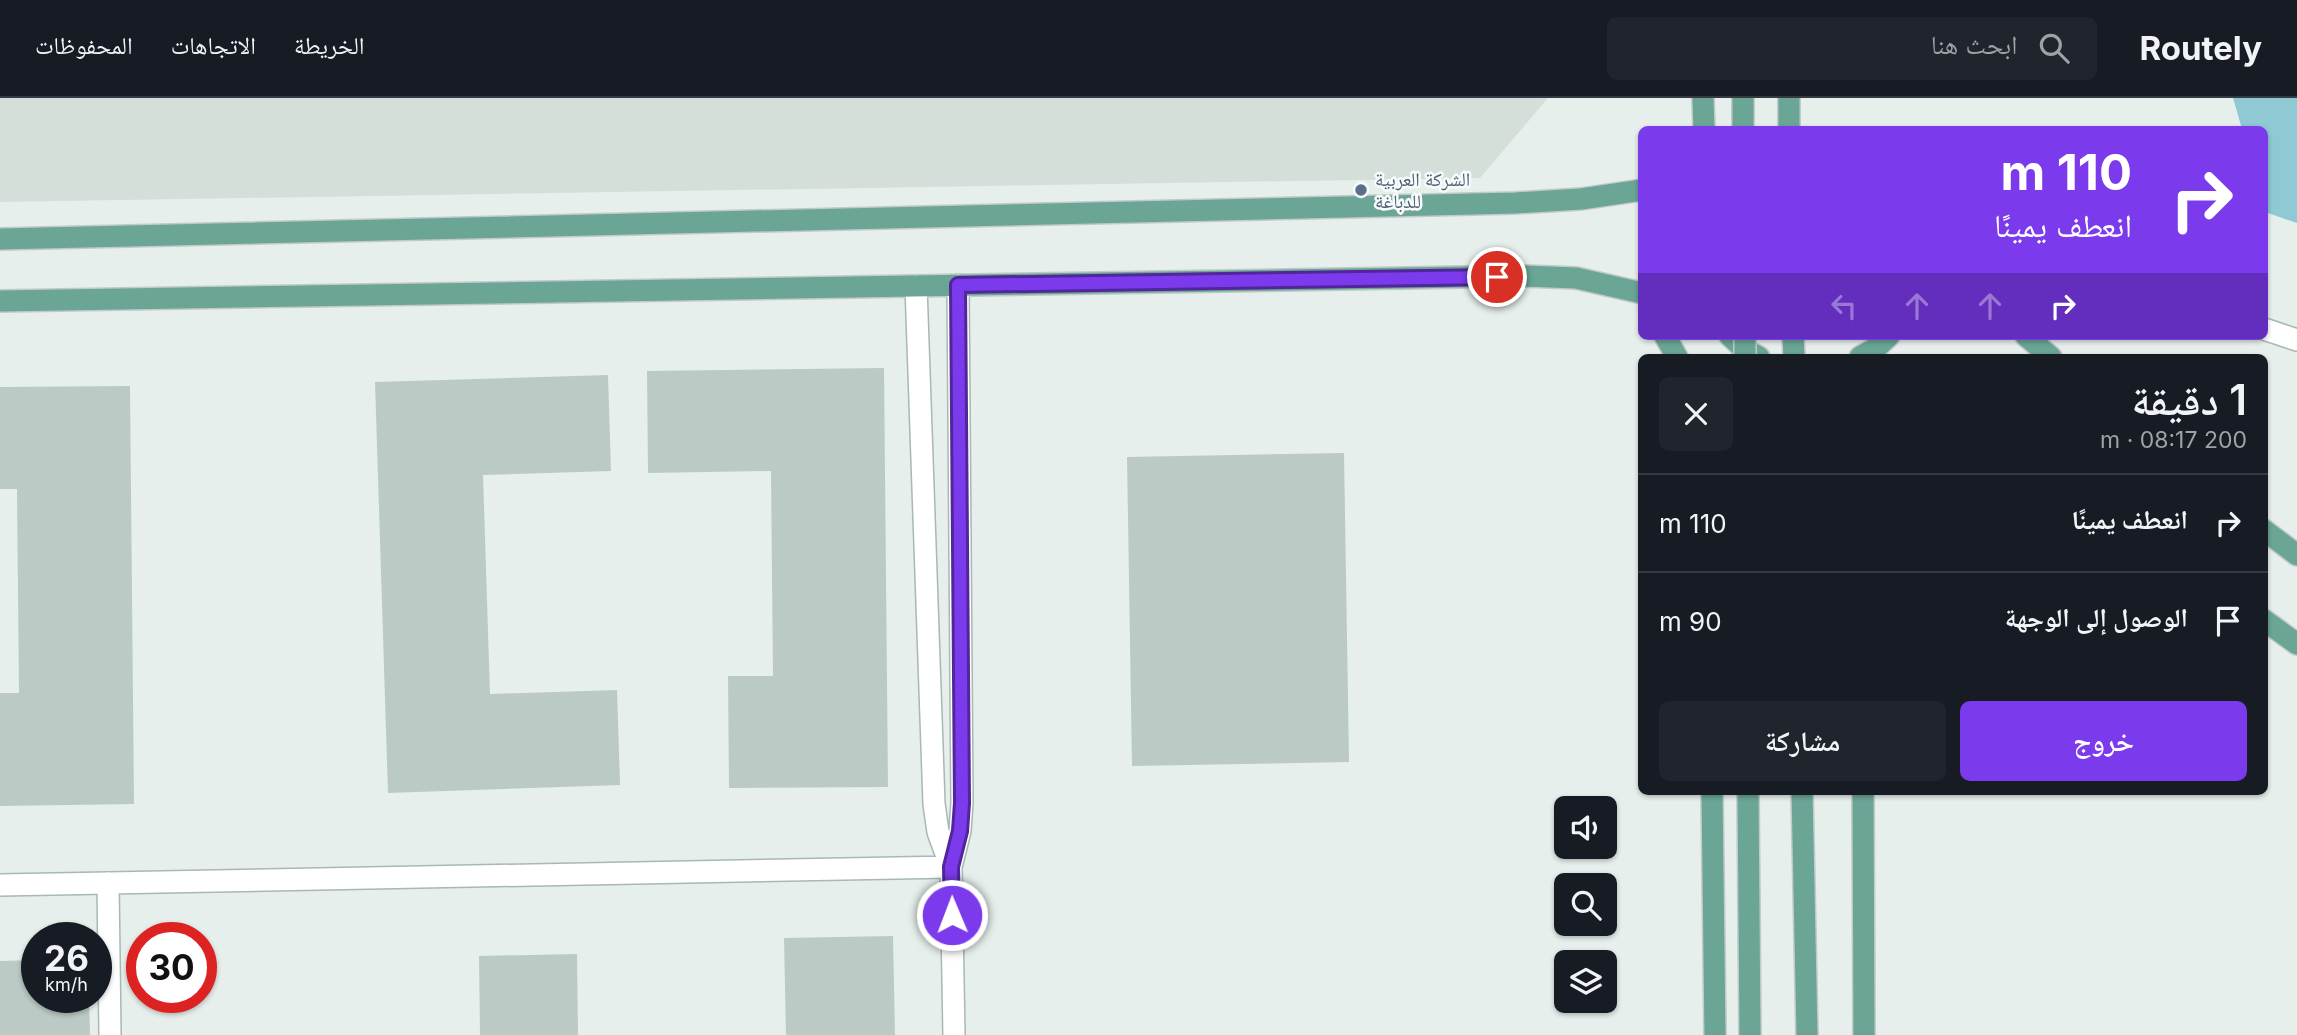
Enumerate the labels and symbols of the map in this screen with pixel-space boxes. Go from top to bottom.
place label: الشركة العربية للدباغة [1375,168,1470,213]
marker: الشركة العربية للدباغة [1353,182,1369,198]
pin [1467,247,1527,307]
position arrow [915,878,989,952]
speed limit sign: 30 [126,922,217,1013]

